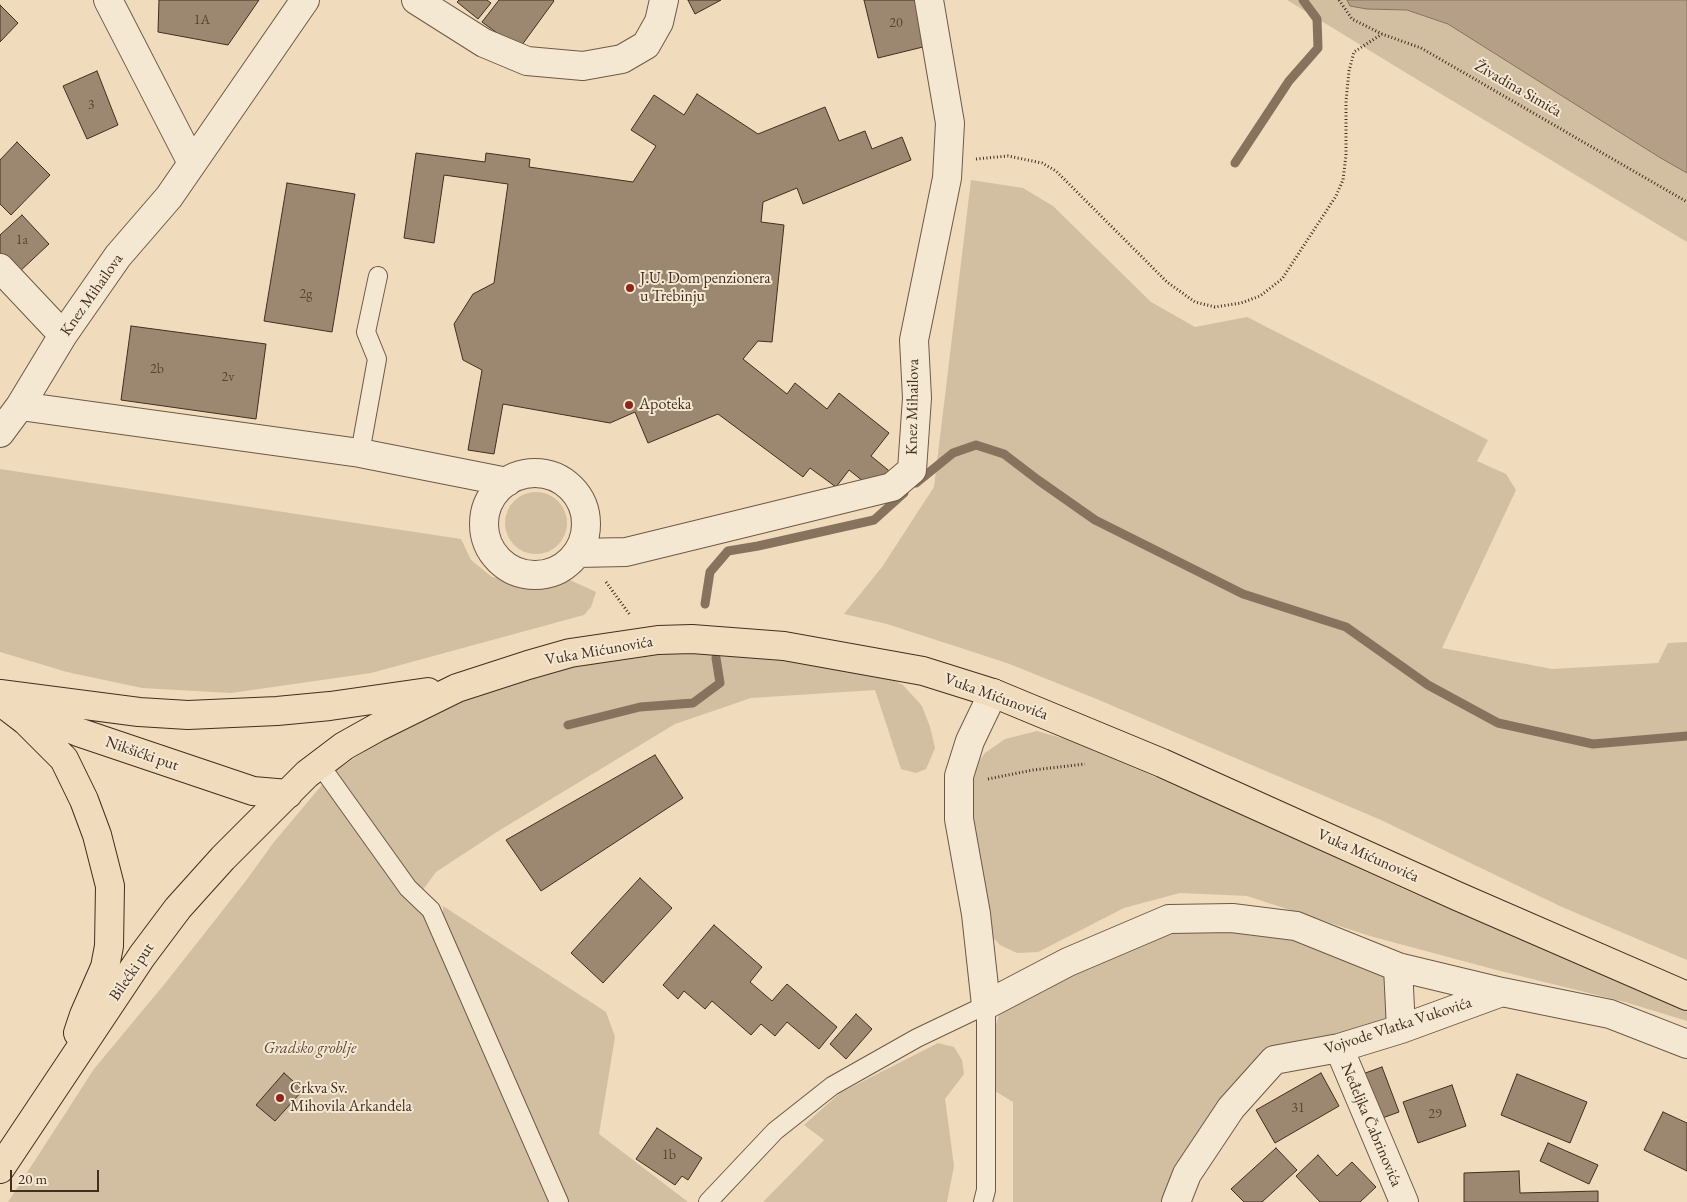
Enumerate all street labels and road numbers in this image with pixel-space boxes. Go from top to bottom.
street label: Živadina Simića [1471,56,1565,122]
street label: Knez Mihailova [56,250,128,340]
street label: Knez Mihailova [903,359,923,455]
street label: Vuka Mićunovića [544,632,654,670]
street label: Vuka Mićunovića [941,669,1051,725]
street label: Nikšićki put [103,733,181,775]
street label: Vuka Mićunovića [1314,825,1422,887]
street label: Bilećki put [106,939,158,1005]
street label: Vojvode Vlatka Vukovića [1322,993,1474,1059]
street label: Neđeljka Čabrinovića [1336,1060,1406,1190]

